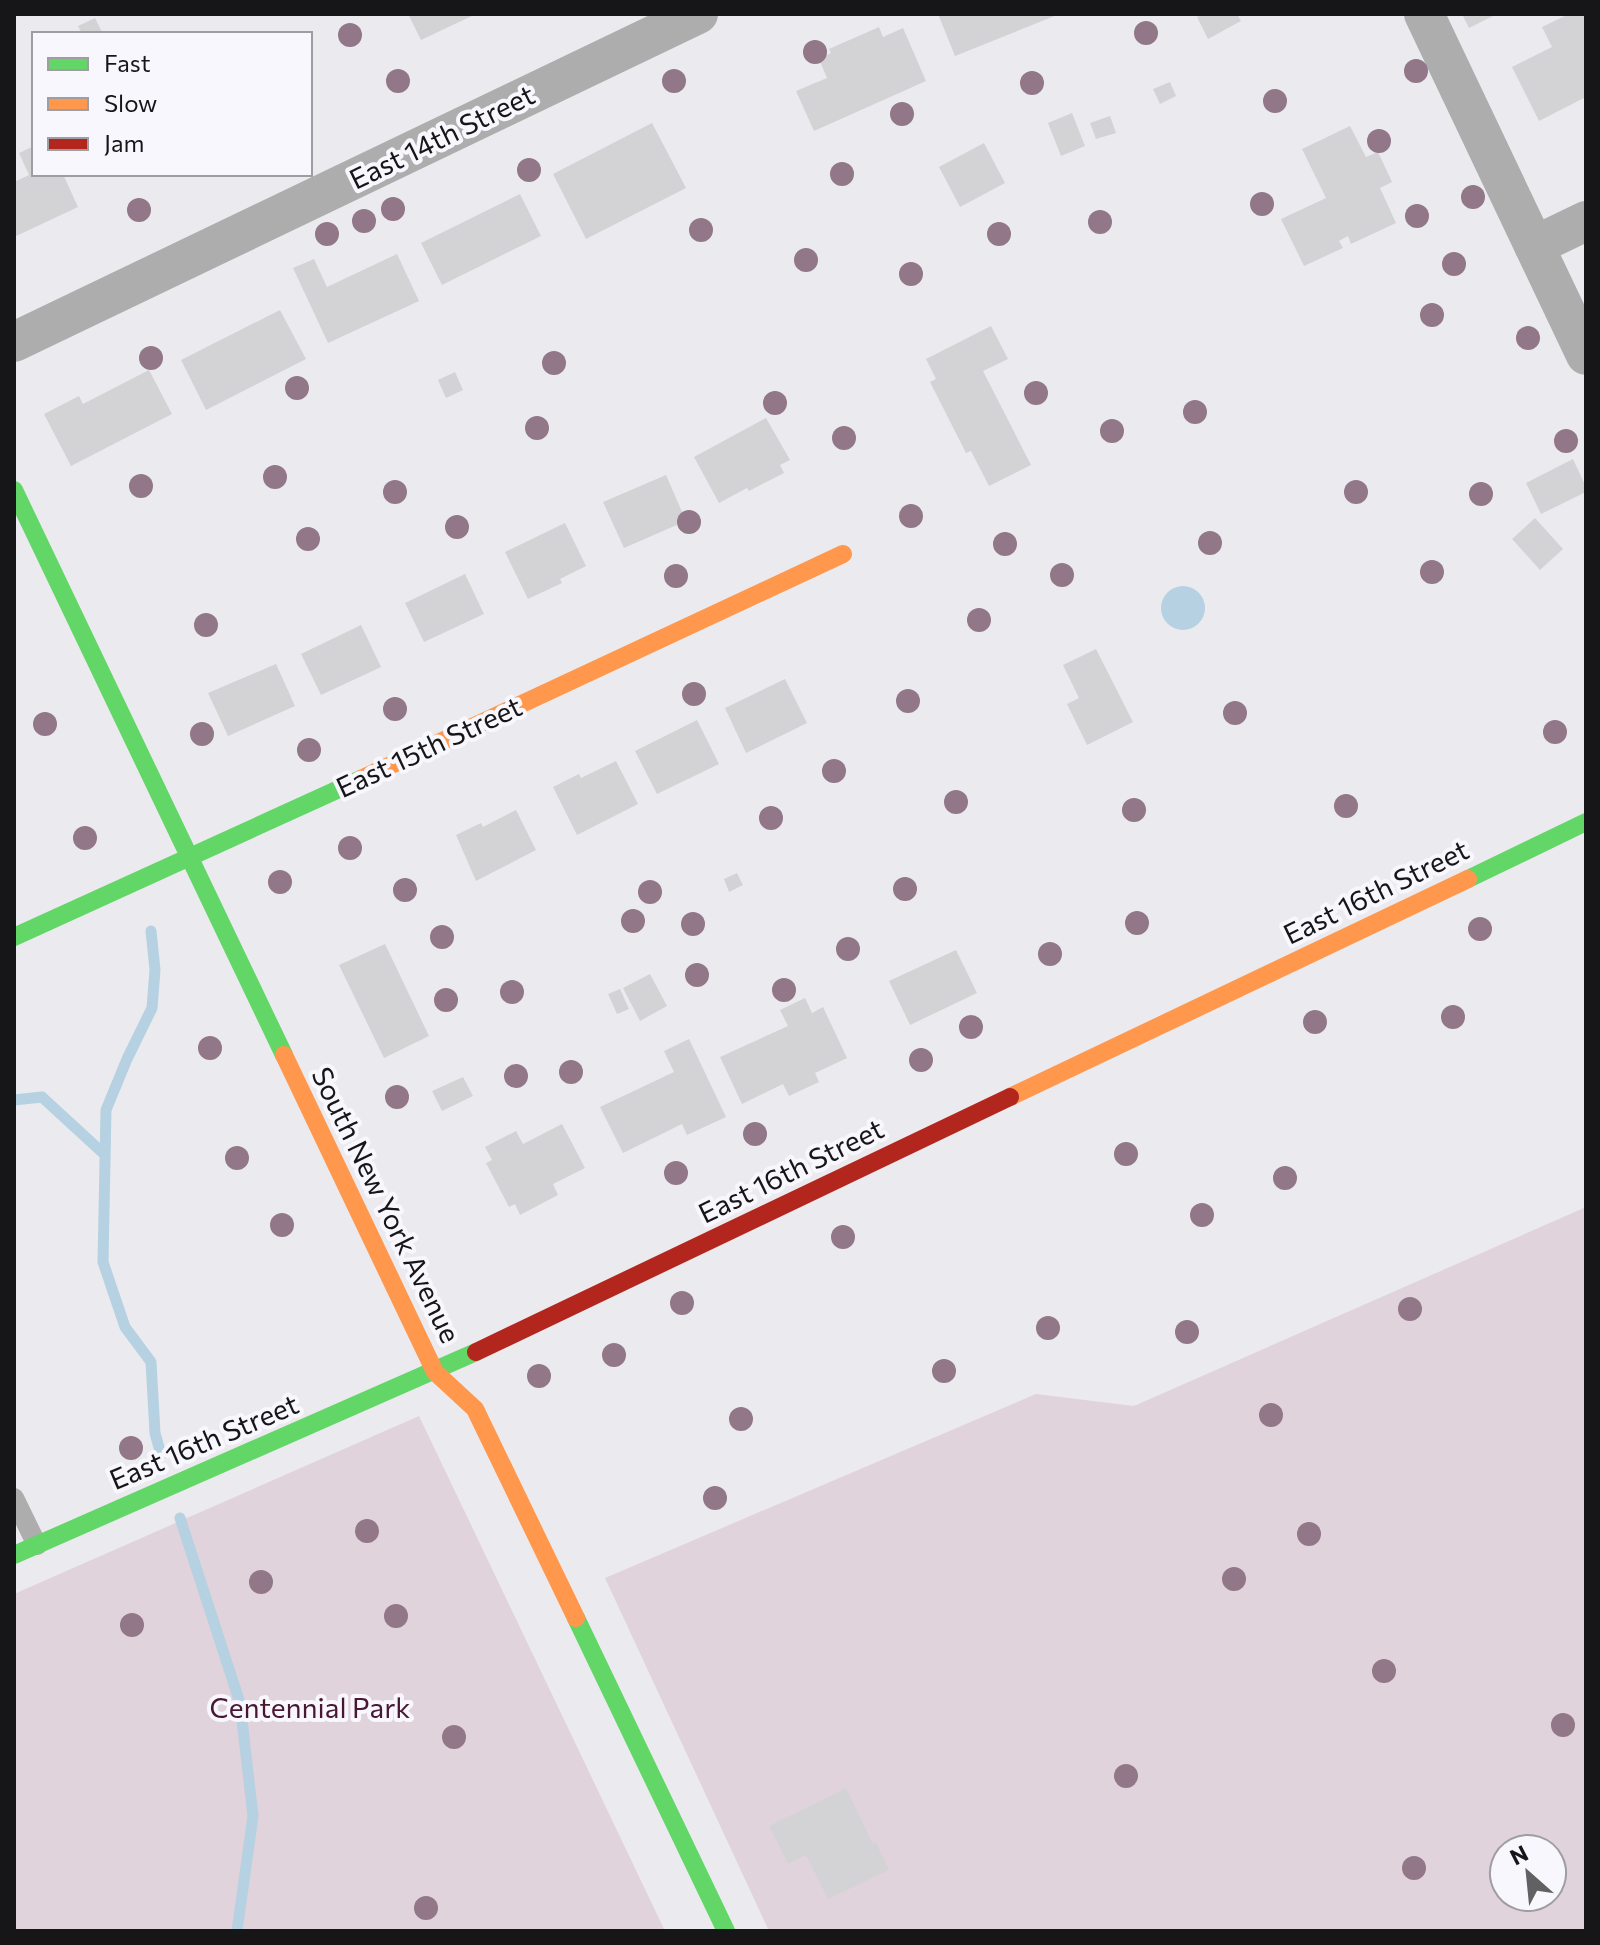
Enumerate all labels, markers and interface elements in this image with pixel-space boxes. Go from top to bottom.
legend [32,32,312,176]
text: Fast [104,48,151,77]
street label: East 14th Street [344,77,540,196]
text: Slow [104,88,157,117]
text: Jam [104,128,144,157]
street label: East 15th Street [330,688,527,804]
street label: East 16th Street [1277,832,1474,951]
street label: South New York Avenue [305,1061,468,1348]
street label: East 16th Street [692,1111,889,1230]
street label: East 16th Street [104,1386,303,1496]
park label: Centennial Park [209,1690,411,1724]
north arrow [1488,1833,1568,1913]
text: N [1505,1839,1532,1871]

